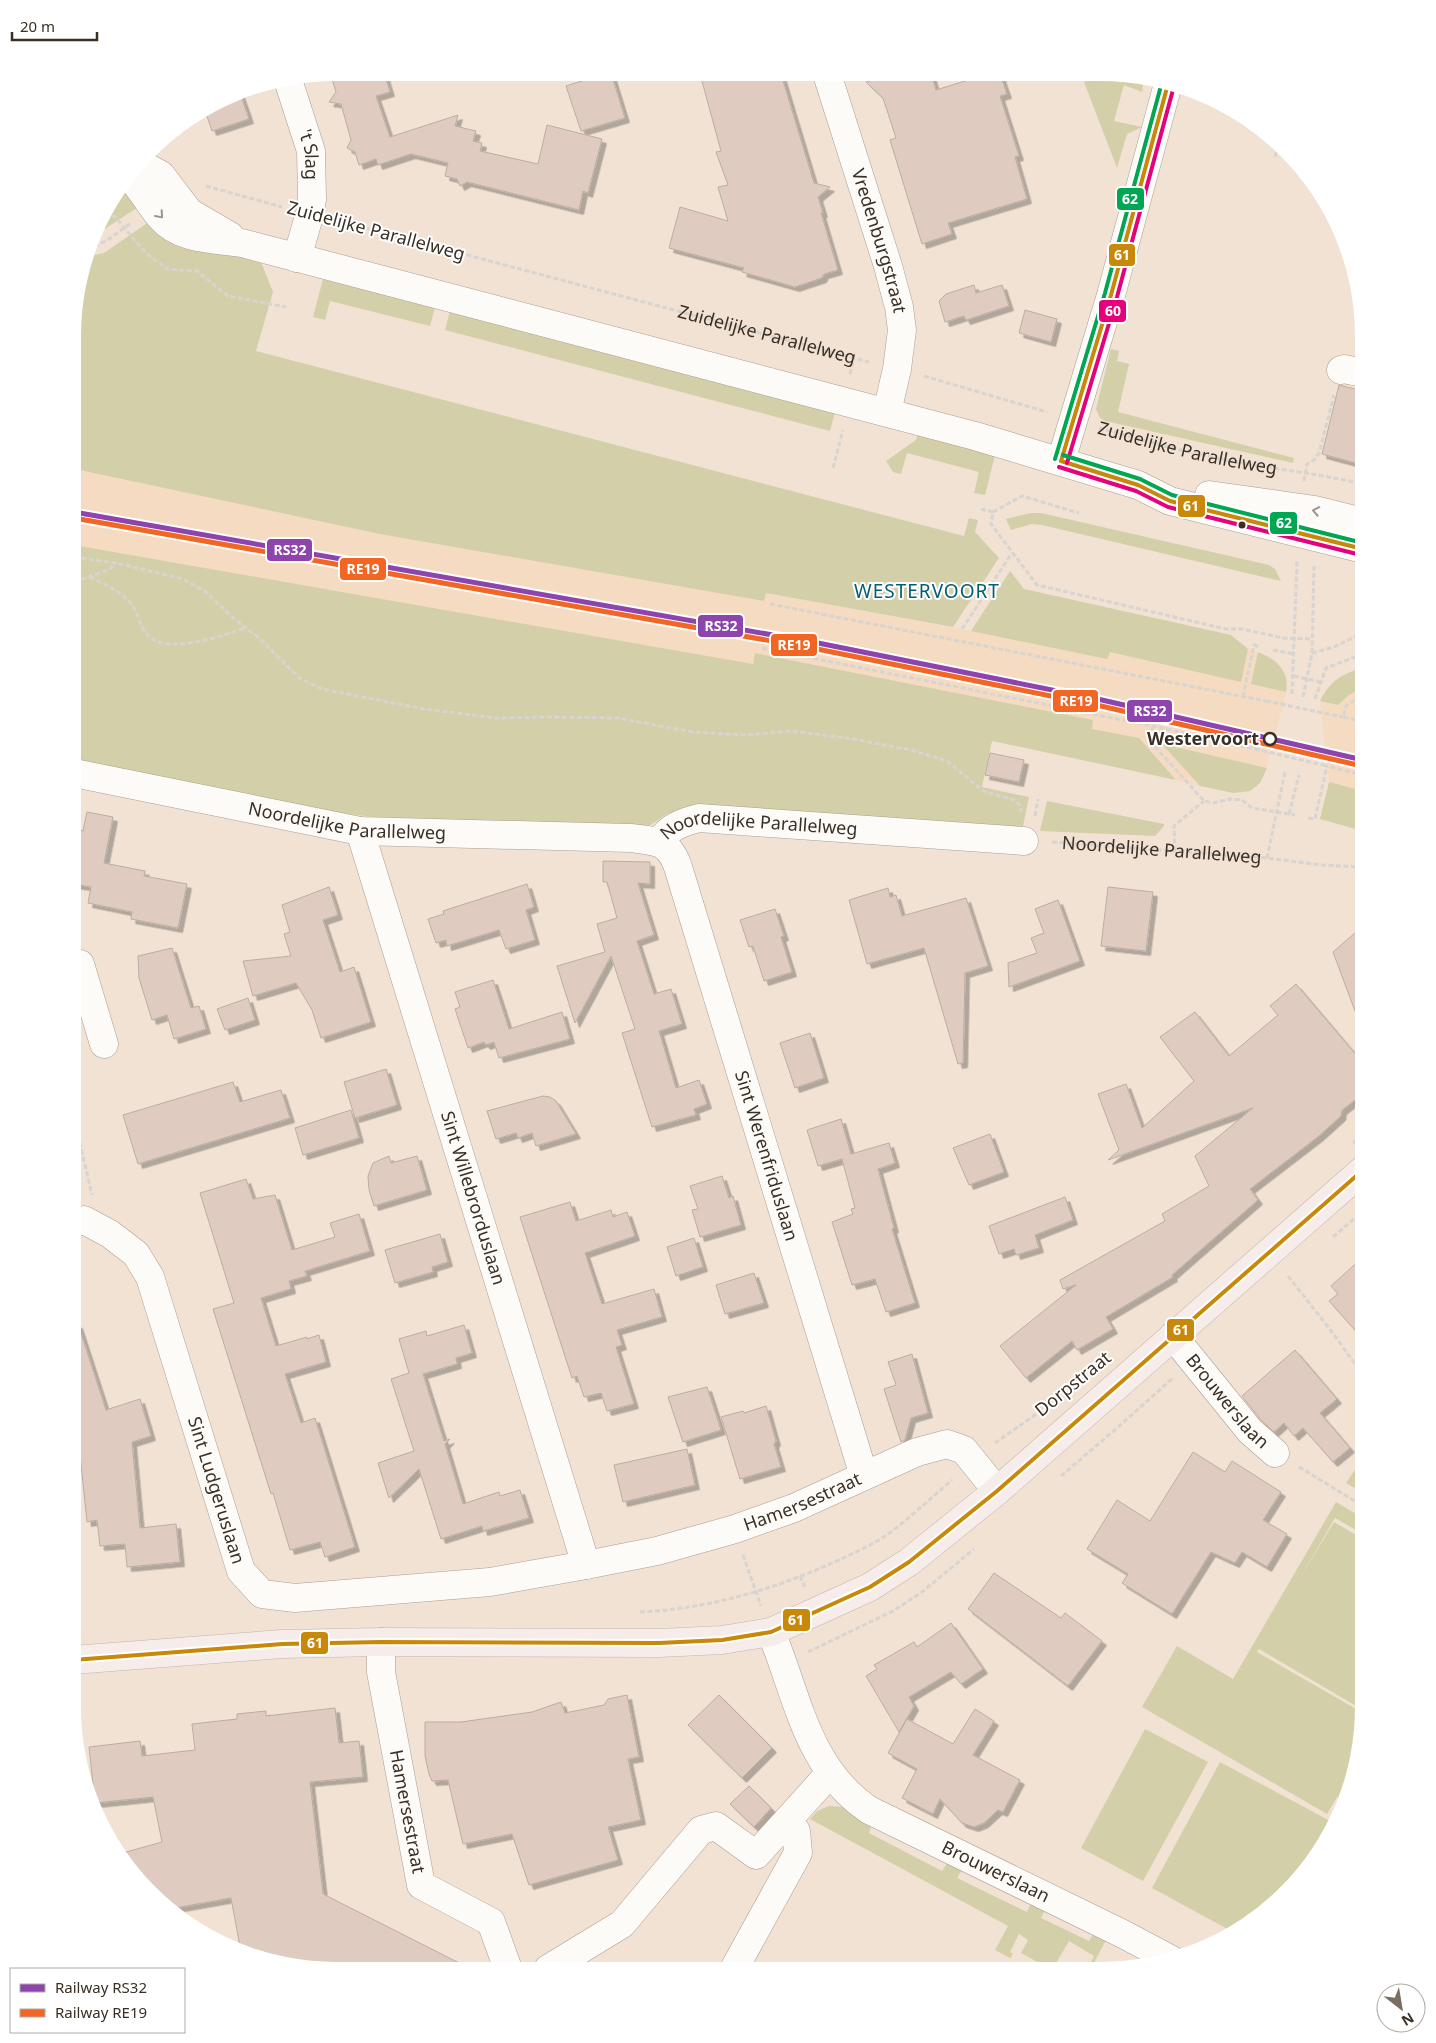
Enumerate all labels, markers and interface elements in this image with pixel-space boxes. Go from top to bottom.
scale bar [12,10,98,42]
text: 20 m [20,16,55,36]
street label: 't Slag [294,126,325,180]
street label: Vredenburgstraat [847,166,913,315]
line badge: 62 [1116,187,1145,211]
text: 62 [1122,189,1138,208]
street label: Zuidelijke Parallelweg [285,195,468,265]
one-way arrow [154,210,163,219]
line badge: 61 [1108,243,1136,267]
text: 61 [1114,245,1130,264]
street label: Zuidelijke Parallelweg [676,299,859,369]
line badge: 60 [1098,299,1127,323]
text: 60 [1105,301,1121,320]
street label: Zuidelijke Parallelweg [1095,415,1279,479]
line badge: 61 [1177,494,1206,518]
text: 61 [1183,496,1199,515]
one-way arrow [1312,506,1320,516]
line badge: 62 [1269,511,1298,535]
text: 62 [1276,513,1292,532]
unlabelled marker [1237,520,1247,530]
line badge: RS32 [266,538,313,562]
text: RS32 [274,540,306,559]
line badge: RE19 [339,557,387,581]
text: RE19 [346,559,380,578]
district label: WESTERVOORT [854,578,1000,604]
line badge: RS32 [697,614,744,638]
text: RS32 [705,616,737,635]
line badge: RE19 [770,633,818,657]
text: RE19 [777,635,811,654]
line badge: RE19 [1052,689,1099,713]
text: RE19 [1059,691,1093,710]
line badge: RS32 [1126,699,1173,723]
text: RS32 [1134,701,1166,720]
place label: Westervoort [1147,726,1259,750]
marker: Westervoort [1263,732,1277,746]
street label: Noordelijke Parallelweg [246,796,446,844]
street label: Noordelijke Parallelweg [654,805,858,845]
street label: Noordelijke Parallelweg [1061,830,1262,869]
street label: Sint Werenfriduslaan [730,1067,804,1244]
street label: Sint Willebrorduslaan [436,1108,512,1288]
line badge: 61 [1166,1318,1195,1342]
text: 61 [1173,1320,1189,1339]
street label: Dorpstraat [1029,1345,1116,1421]
street label: Brouwerslaan [1181,1348,1275,1453]
street label: Sint Ludgeruslaan [183,1413,251,1567]
street label: Hamersestraat [740,1466,865,1536]
line badge: 61 [782,1608,811,1632]
text: 61 [788,1610,804,1629]
line badge: 61 [300,1631,329,1655]
text: 61 [307,1633,323,1652]
street label: Hamersestraat [385,1747,432,1876]
street label: Brouwerslaan [938,1834,1054,1907]
legend [10,1968,185,2033]
text: Railway RS32 [55,1977,147,1997]
north arrow [1376,1983,1426,2033]
text: Railway RE19 [55,2002,147,2022]
text: N [1398,2008,1418,2031]

